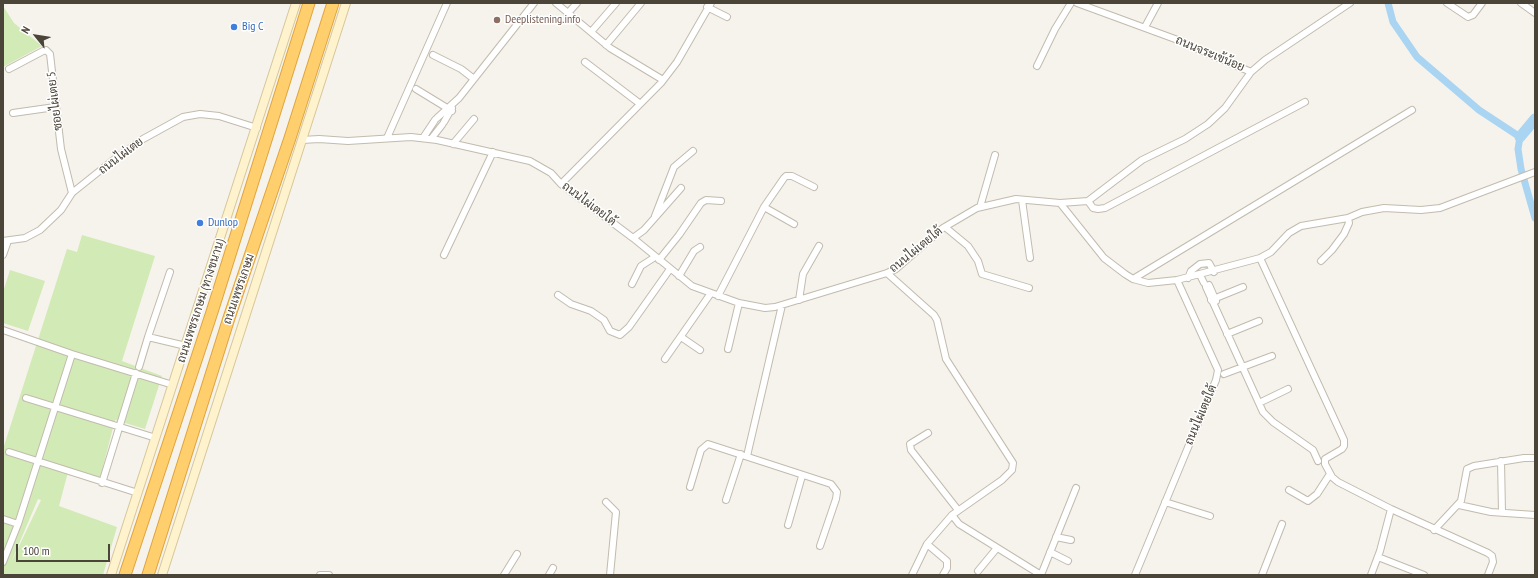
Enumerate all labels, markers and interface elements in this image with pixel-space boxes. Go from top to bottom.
place label: Deeplistening.info [505,13,580,27]
marker: Deeplistening.info [492,15,502,25]
north arrow [16,16,56,56]
place label: Big C [242,20,263,34]
marker: Big C [229,22,239,32]
text: N [18,24,33,36]
street label: ถนนจระเข้น้อย [1173,33,1247,75]
street label: ซอยไผ่เตย 5 [44,71,66,131]
street label: ถนนไผ่เตย [96,135,146,177]
street label: ถนนไผ่เตยใต้ [559,179,619,229]
place label: Dunlop [208,216,238,230]
marker: Dunlop [195,218,205,228]
street label: ถนนไผ่เตยใต้ [887,224,945,276]
street label: ถนนเพชรเกษม (ทางขนาน) [174,237,228,365]
street label: ถนนเพชรเกษม [220,252,258,326]
street label: ถนนไผ่เตยใต้ [1182,383,1220,447]
scale bar [18,536,112,562]
text: 100 m [23,543,50,558]

